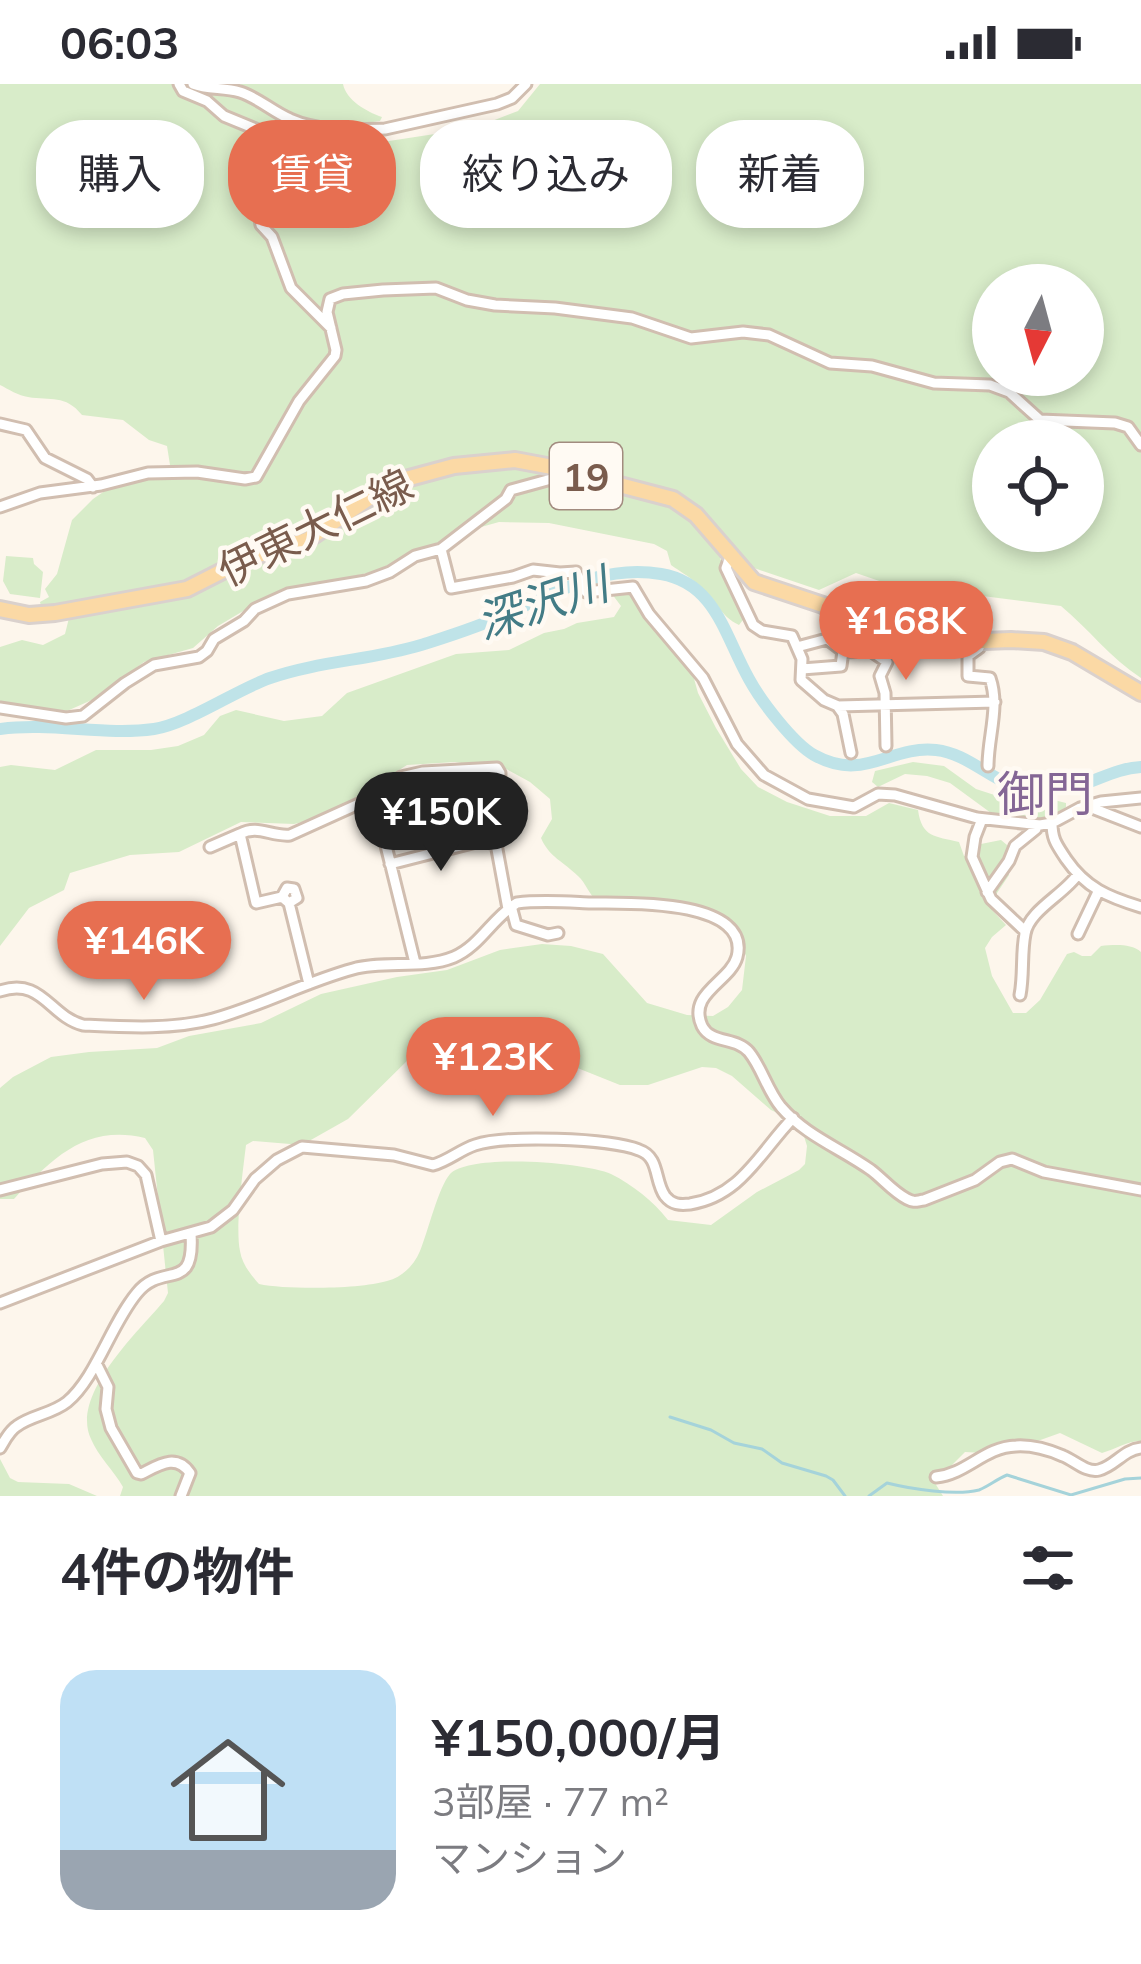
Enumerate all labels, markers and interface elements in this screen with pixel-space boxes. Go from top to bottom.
text: 06:03 [60,14,179,70]
chip: 購入 [36,120,204,228]
chip: 賃貸 [228,120,396,228]
chip: 絞り込み [420,120,672,228]
chip: 新着 [696,120,864,228]
north arrow [972,264,1104,396]
map controls [972,264,1104,552]
button: locate [972,420,1104,552]
road number: 19 [550,443,622,509]
street label: 伊東大仁線 [209,457,421,597]
water label: 深沢川 [469,553,619,649]
pin: ¥168K [822,581,990,683]
text: ¥168K [846,595,966,644]
district label: 御門 [997,763,1093,823]
pin: ¥150K [357,772,525,874]
text: ¥150K [381,786,501,835]
pin: ¥146K [60,901,228,1003]
text: ¥146K [84,915,204,964]
pin: ¥123K [409,1017,577,1119]
text: ¥123K [433,1031,553,1080]
icon: filters [1015,1535,1081,1601]
text: 4件の物件 [60,1539,295,1603]
text: ¥150,000/月 [432,1705,726,1769]
icon: home [156,1718,300,1862]
text: 3部屋 · 77 m² [432,1777,669,1826]
text: マンション [432,1833,627,1882]

